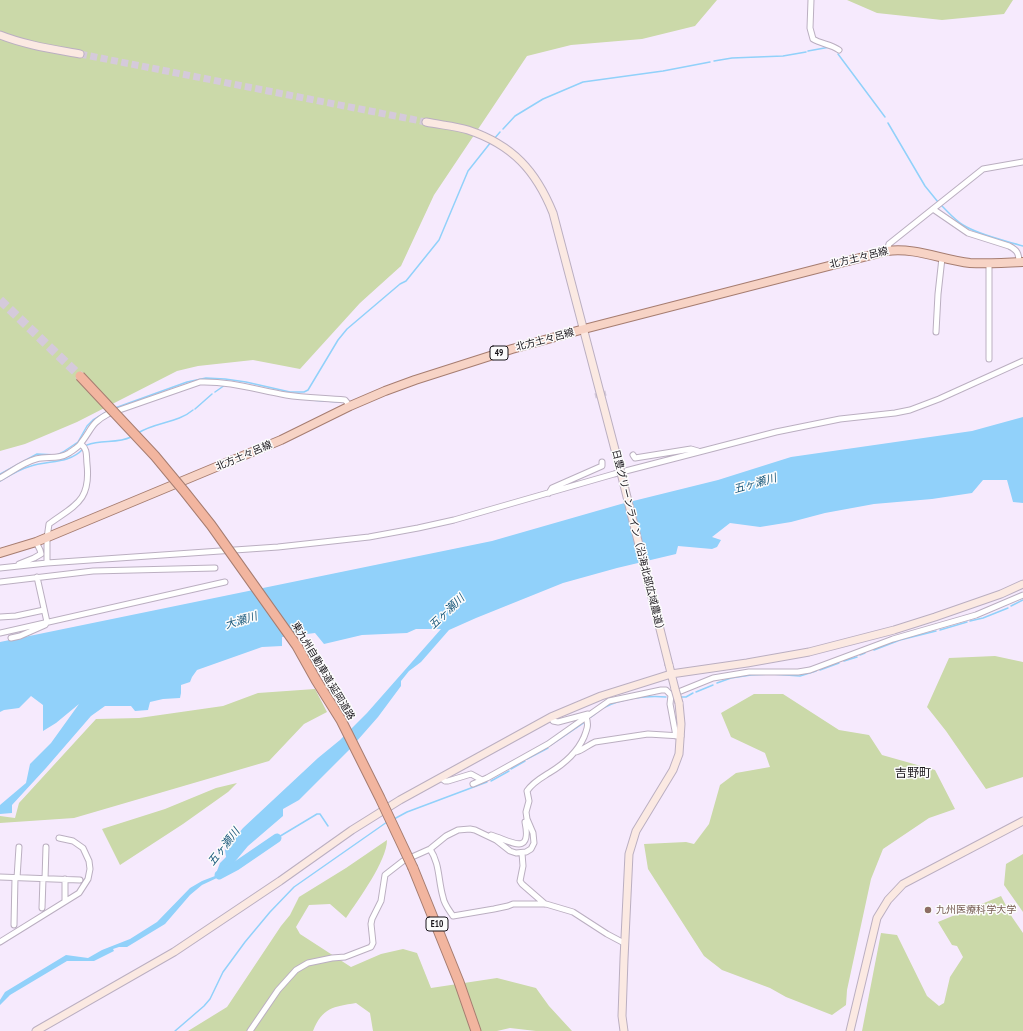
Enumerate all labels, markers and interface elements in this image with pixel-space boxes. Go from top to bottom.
street label: 北方土々呂線 [828,245,890,271]
street label: 北方土々呂線 [514,326,576,354]
road number: 49 [490,346,508,360]
street label: 北方土々呂線 [214,439,274,473]
street label: 日豊グリーンライン（沿海北部広域農道） [609,448,667,636]
water label: 五ヶ瀬川 [732,472,778,496]
water label: 五ヶ瀬川 [427,592,467,632]
water label: 大瀬川 [223,610,259,632]
street label: 東九州自動車道;延岡道路 [289,620,357,722]
district label: 吉野町 [895,767,931,781]
water label: 五ヶ瀬川 [205,826,243,868]
place label: 九州医療科学大学 [936,904,1016,916]
marker: 九州医療科学大学 [923,905,933,915]
road number: E10 [426,917,448,931]

